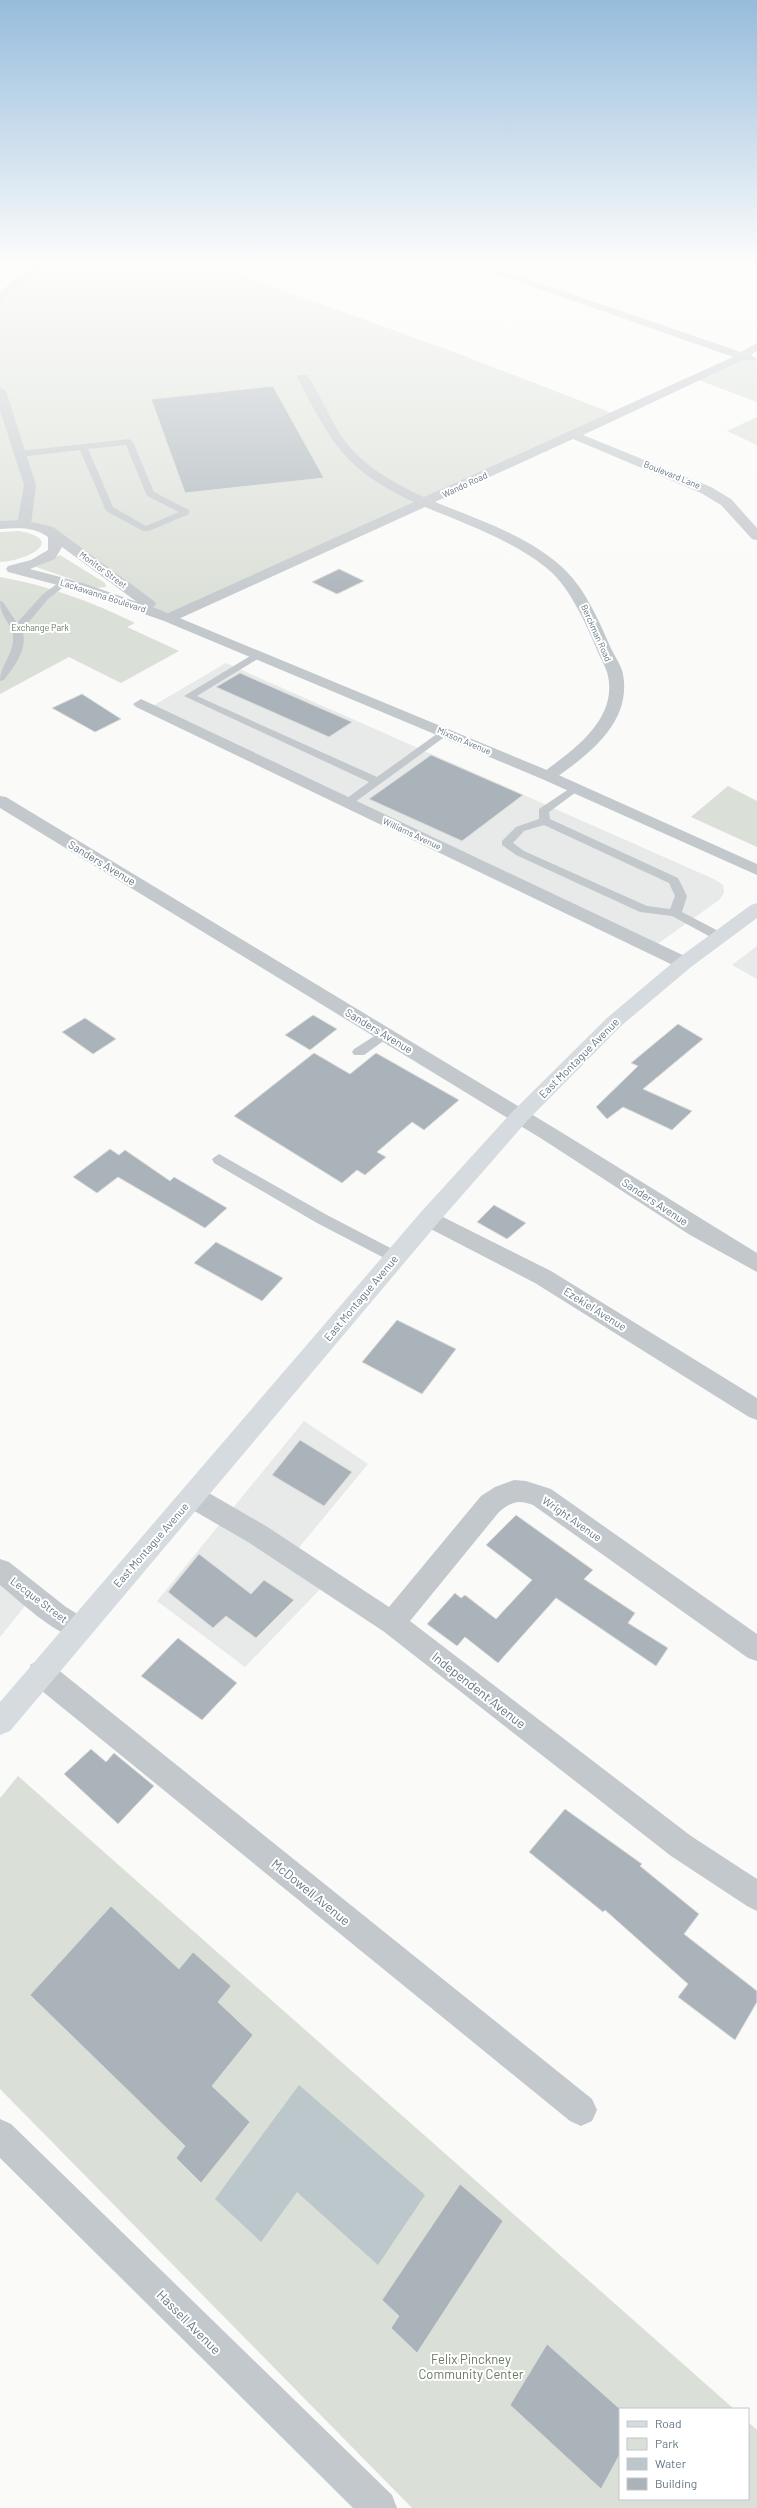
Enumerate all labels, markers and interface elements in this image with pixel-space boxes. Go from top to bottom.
street label: Boulevard Lane [642,458,702,491]
street label: Wando Road [441,469,489,500]
street label: Monitor Street [77,549,129,591]
street label: Lackawanna Boulevard [59,576,147,615]
street label: Berckman Road [579,602,614,663]
park label: Exchange Park [11,622,69,633]
street label: Mixson Avenue [436,724,493,757]
street label: Williams Avenue [381,815,443,852]
street label: Sanders Avenue [66,837,138,888]
street label: Sanders Avenue [343,1005,415,1056]
street label: East Montague Avenue [536,1015,622,1100]
street label: Sanders Avenue [620,1175,691,1228]
street label: East Montague Avenue [321,1252,400,1343]
street label: Ezekiel Avenue [562,1284,629,1333]
street label: Wright Avenue [540,1493,605,1544]
street label: East Montague Avenue [110,1500,191,1590]
street label: Lecque Street [8,1574,70,1625]
street label: Independent Avenue [429,1648,529,1732]
street label: McDowell Avenue [268,1855,354,1929]
street label: Hassell Avenue [154,2287,225,2358]
park label: Felix Pinckney Community Center [418,2351,524,2382]
legend [619,2408,749,2500]
text: Road [655,2416,682,2430]
text: Park [655,2436,679,2450]
text: Water [655,2456,687,2470]
text: Building [655,2476,697,2490]

